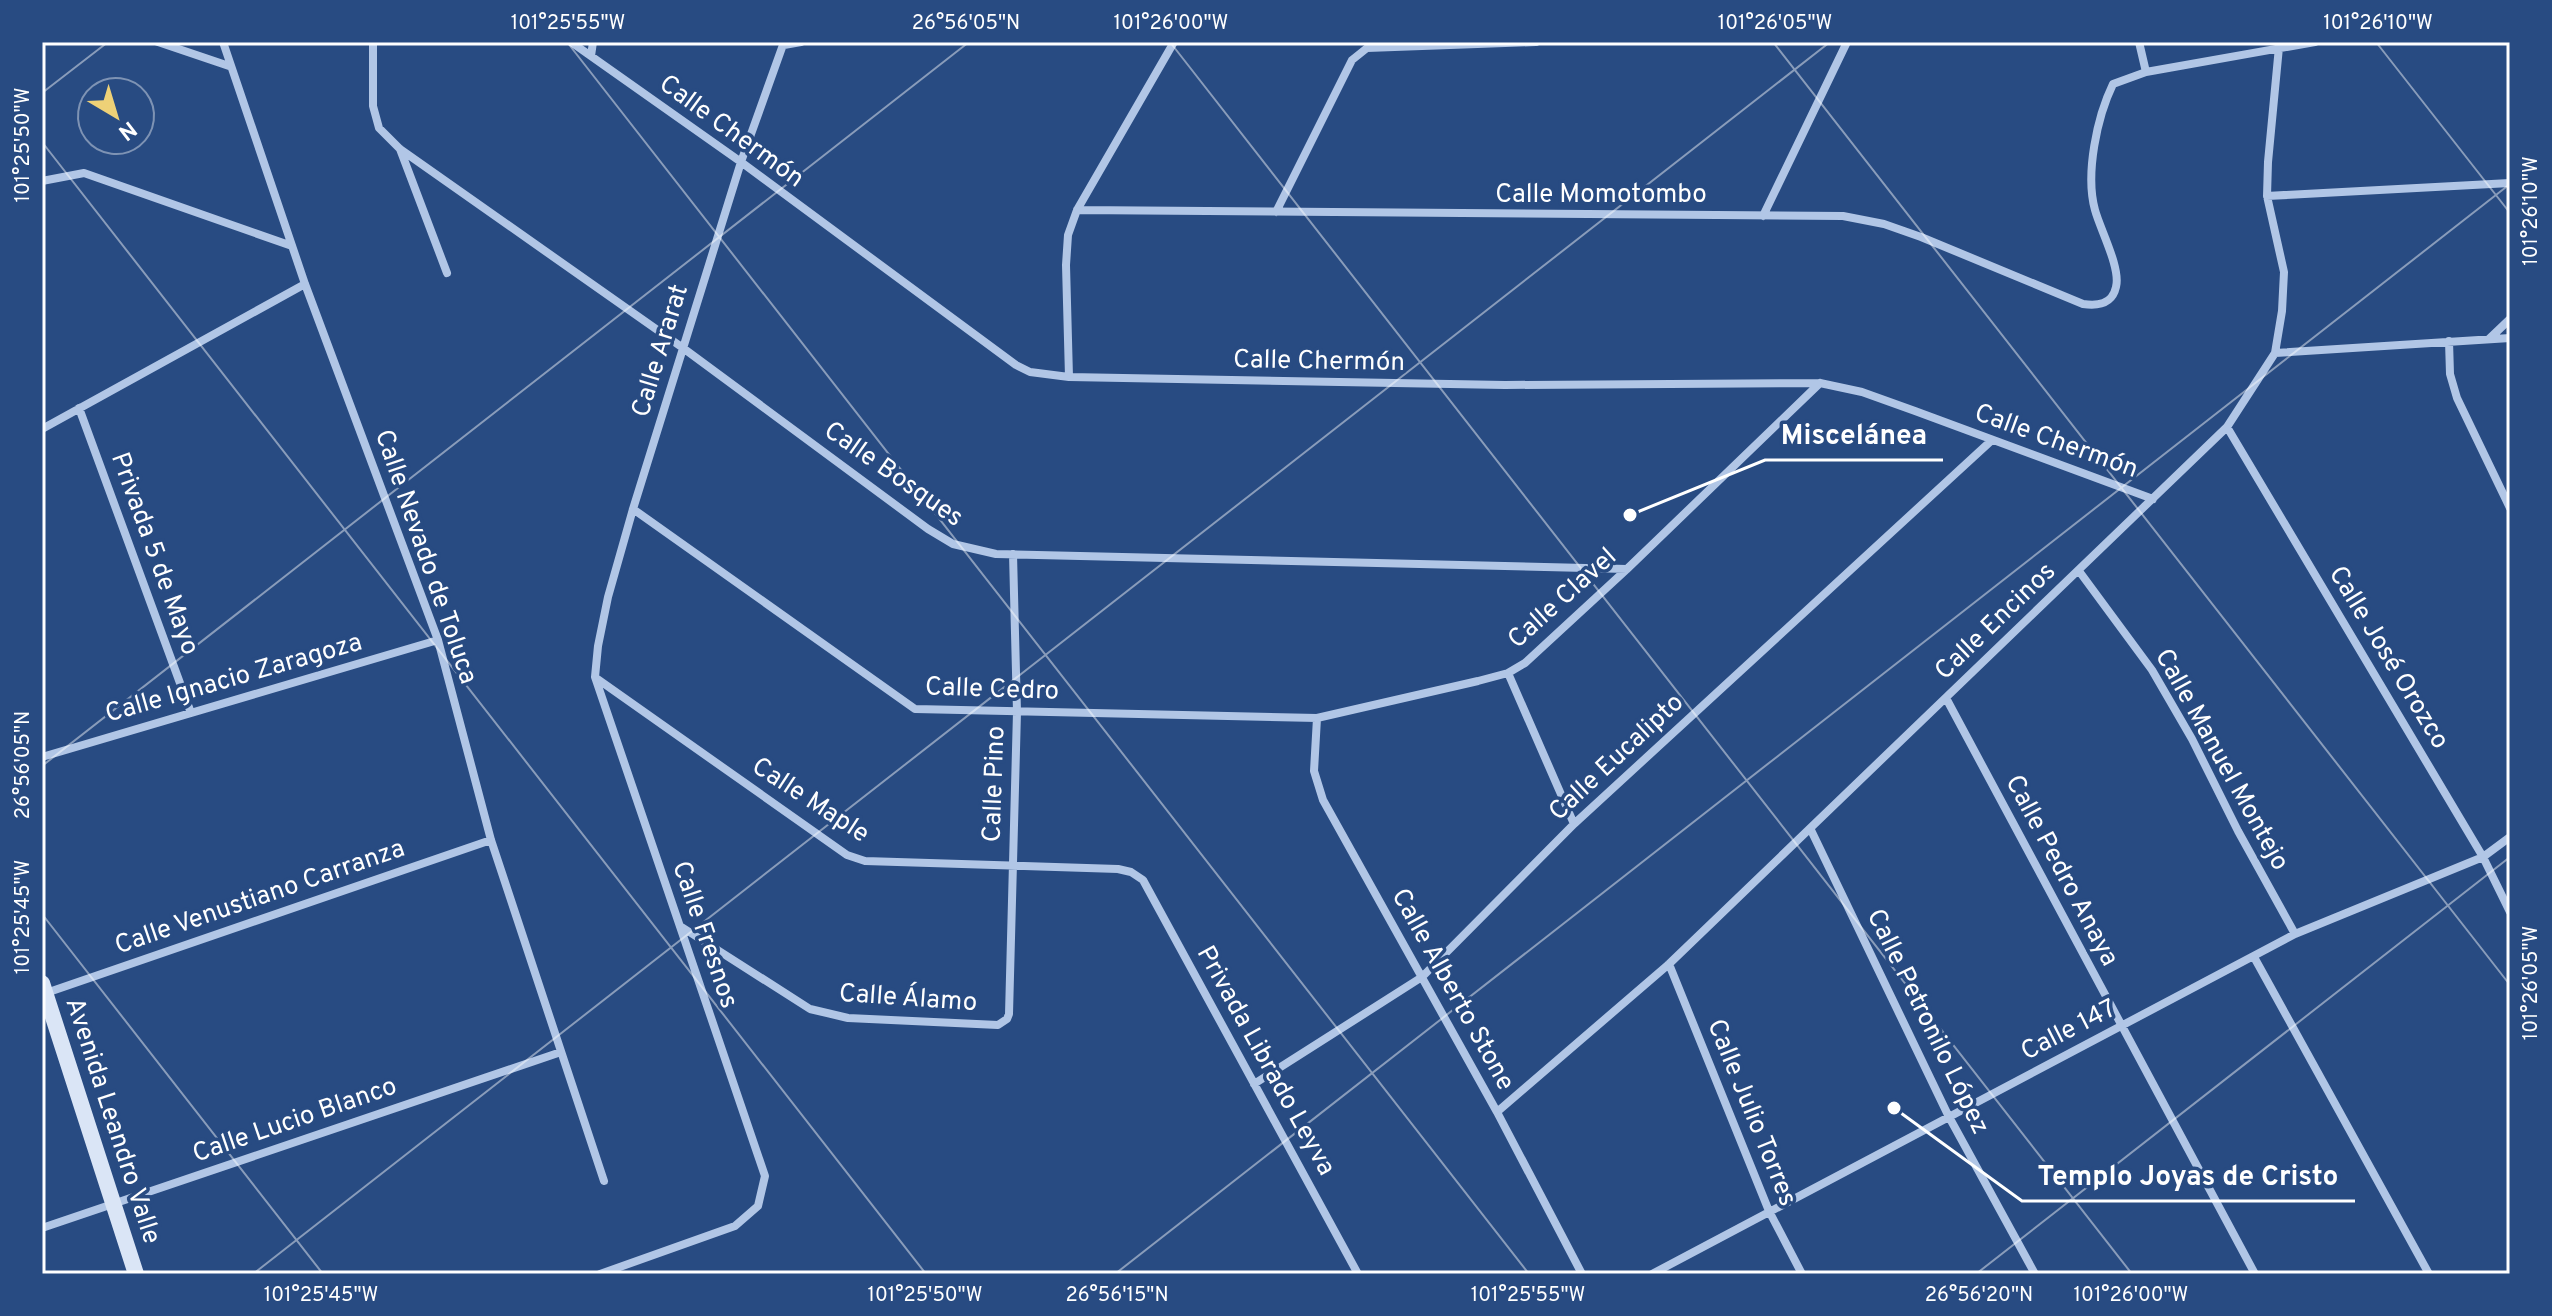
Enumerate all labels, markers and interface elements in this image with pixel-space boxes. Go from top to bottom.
text: 101°25'55"W [511,11,625,37]
text: 26°56'05"N [912,11,1020,37]
text: 101°26'00"W [1114,11,1228,37]
text: 101°26'05"W [1718,11,1832,37]
text: 101°26'10"W [2323,11,2433,37]
street label: Calle Chermón [652,68,810,196]
north arrow [76,76,156,156]
text: 101°25'50"W [11,88,37,202]
text: N [112,114,141,145]
text: 101°26'10"W [2519,156,2545,266]
street label: Calle Momotombo [1495,179,1707,212]
street label: Calle Ararat [625,281,697,421]
street label: Calle Chermón [1233,344,1405,380]
street label: Calle Chermón [1970,397,2142,487]
callout: Miscelánea [1765,408,1943,460]
street label: Calle Bosques [817,415,969,535]
text: Miscelánea [1781,419,1927,455]
street label: Calle Nevado de Toluca [366,425,484,689]
street label: Privada 5 de Mayo [102,448,206,660]
street label: Calle Clavel [1502,541,1624,657]
street label: Calle Encinos [1929,556,2063,688]
street label: Calle José Orozco [2320,560,2456,756]
street label: Calle Ignacio Zaragoza [102,627,366,731]
street label: Calle Manuel Montejo [2146,643,2296,877]
street label: Calle Cedro [924,671,1060,709]
street label: Calle Eucalipto [1543,687,1691,829]
text: 26°56'05"N [11,711,37,819]
street label: Calle Pino [976,725,1014,843]
street label: Calle Maple [745,751,875,851]
street label: Calle Pedro Anaya [1997,770,2125,972]
street label: Calle Venustiano Carranza [111,833,409,963]
street label: Calle Fresnos [663,857,745,1013]
text: 101°25'45"W [11,860,37,974]
street label: Calle Alberto Stone [1383,883,1521,1097]
street label: Calle Petronilo López [1858,904,1996,1140]
text: 101°26'05"W [2519,926,2545,1040]
street label: Privada Librado Leyva [1188,940,1342,1182]
street label: Calle Álamo [838,976,978,1020]
street label: Calle 147 [2016,993,2122,1069]
street label: Avenida Leandro Valle [57,994,167,1248]
street label: Calle Julio Torres [1698,1015,1804,1211]
street label: Calle Lucio Blanco [188,1071,402,1171]
callout: Templo Joyas de Cristo [2022,1149,2355,1201]
text: Templo Joyas de Cristo [2038,1160,2338,1196]
text: 101°25'45"W [264,1283,378,1309]
text: 101°25'50"W [868,1283,982,1309]
text: 26°56'15"N [1065,1283,1169,1309]
text: 101°25'55"W [1471,1283,1585,1309]
text: 26°56'20"N [1925,1283,2033,1309]
text: 101°26'00"W [2074,1283,2188,1309]

